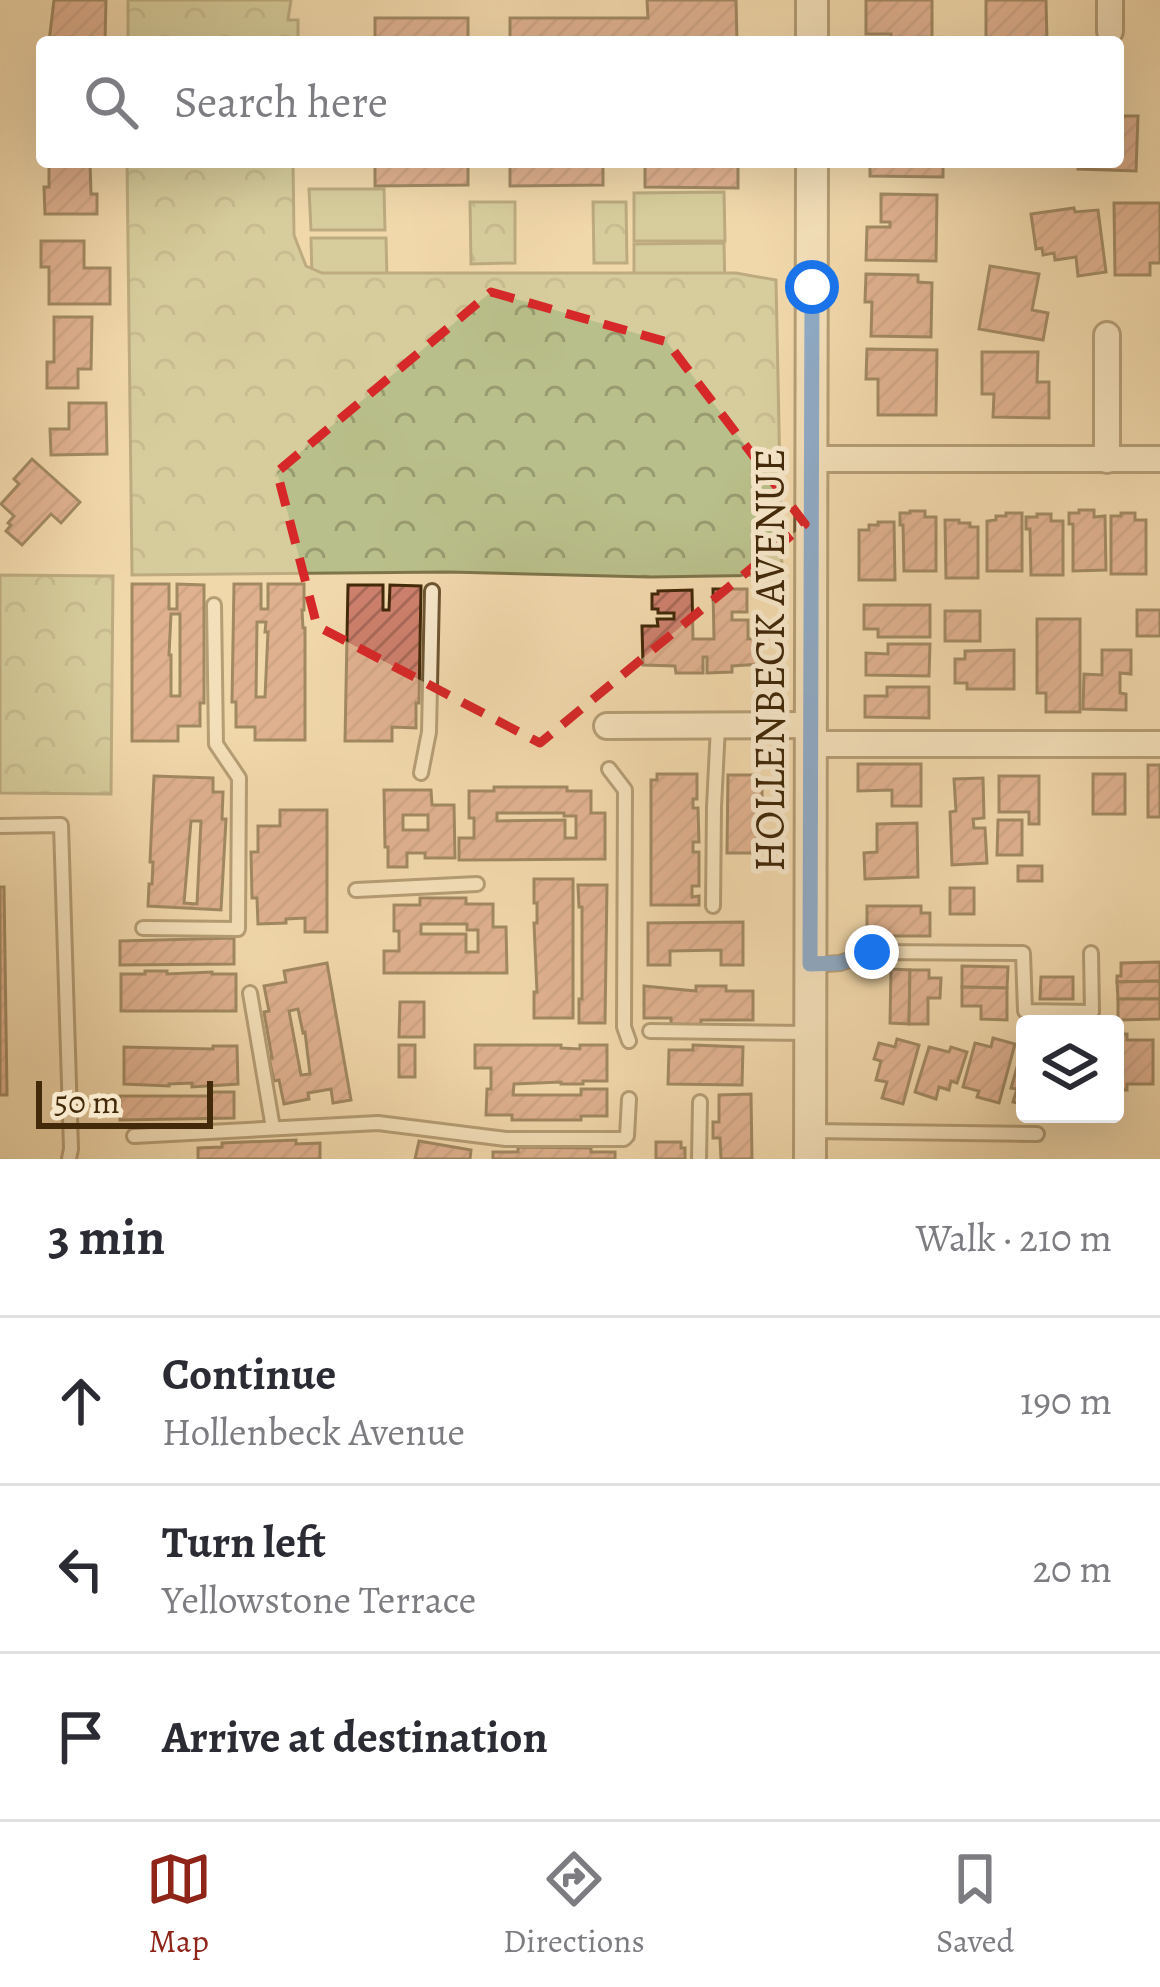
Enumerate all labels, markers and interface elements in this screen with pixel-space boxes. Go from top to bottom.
search box [36,36,1124,168]
icon: search [78,69,144,135]
text: Search here [174,71,388,133]
route start [785,260,839,314]
street label: HOLLENBECK AVENUE [741,448,798,872]
route end [845,925,899,979]
map controls [1016,1015,1124,1123]
button: layers [1016,1015,1124,1123]
scale bar [36,1075,213,1128]
text: 50 m [54,1079,120,1124]
text: 3 min [48,1202,165,1272]
text: Walk · 210 m [916,1211,1112,1264]
text: Continue [162,1343,336,1405]
icon: ahead [48,1368,114,1434]
text: 190 m [1020,1374,1112,1427]
text: Hollenbeck Avenue [162,1405,465,1458]
text: Turn left [162,1511,326,1573]
icon: left [48,1536,114,1602]
text: 20 m [1033,1542,1112,1595]
text: Yellowstone Terrace [162,1573,476,1626]
icon: arrive [48,1704,114,1770]
text: Arrive at destination [162,1706,548,1768]
tab: Map [146,1846,212,1963]
tab: Directions [503,1846,645,1963]
tab: Saved [936,1846,1014,1963]

